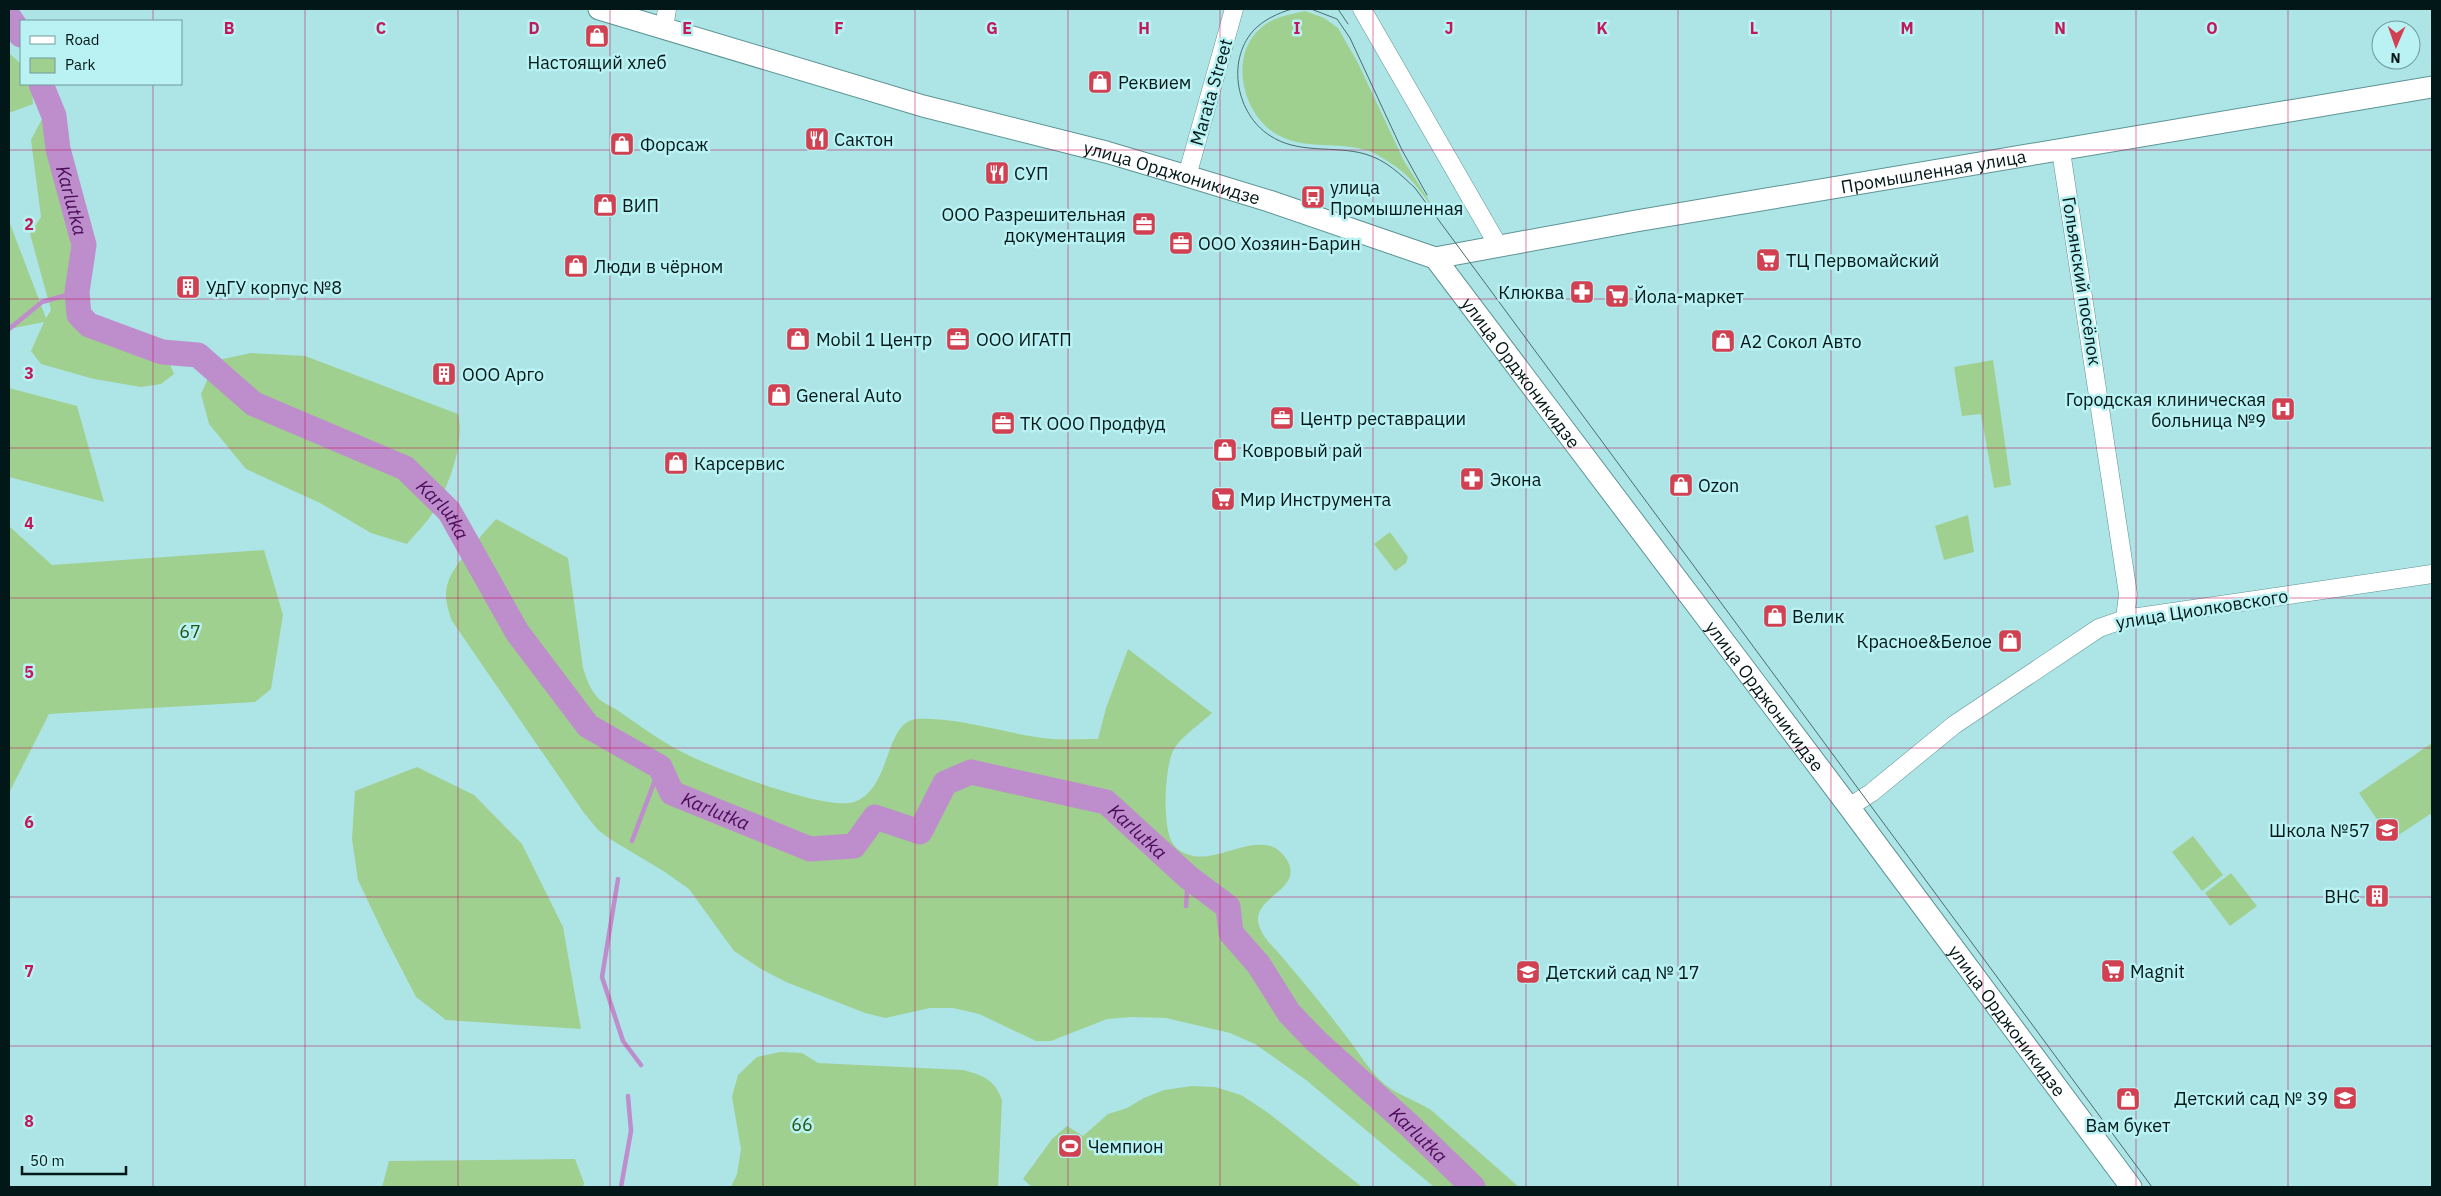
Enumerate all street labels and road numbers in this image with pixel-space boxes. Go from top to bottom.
street label: Marata Street [1185,36,1237,148]
street label: улица Орджоникидзе [1081,135,1263,209]
street label: Промышленная улица [1839,144,2028,198]
street label: Гольянский посёлок [2057,195,2107,367]
street label: улица Орджоникидзе [1457,292,1586,453]
street label: улица Циолковского [2114,584,2290,634]
street label: улица Орджоникидзе [1701,616,1830,776]
street label: улица Орджоникидзе [1944,940,2071,1101]

